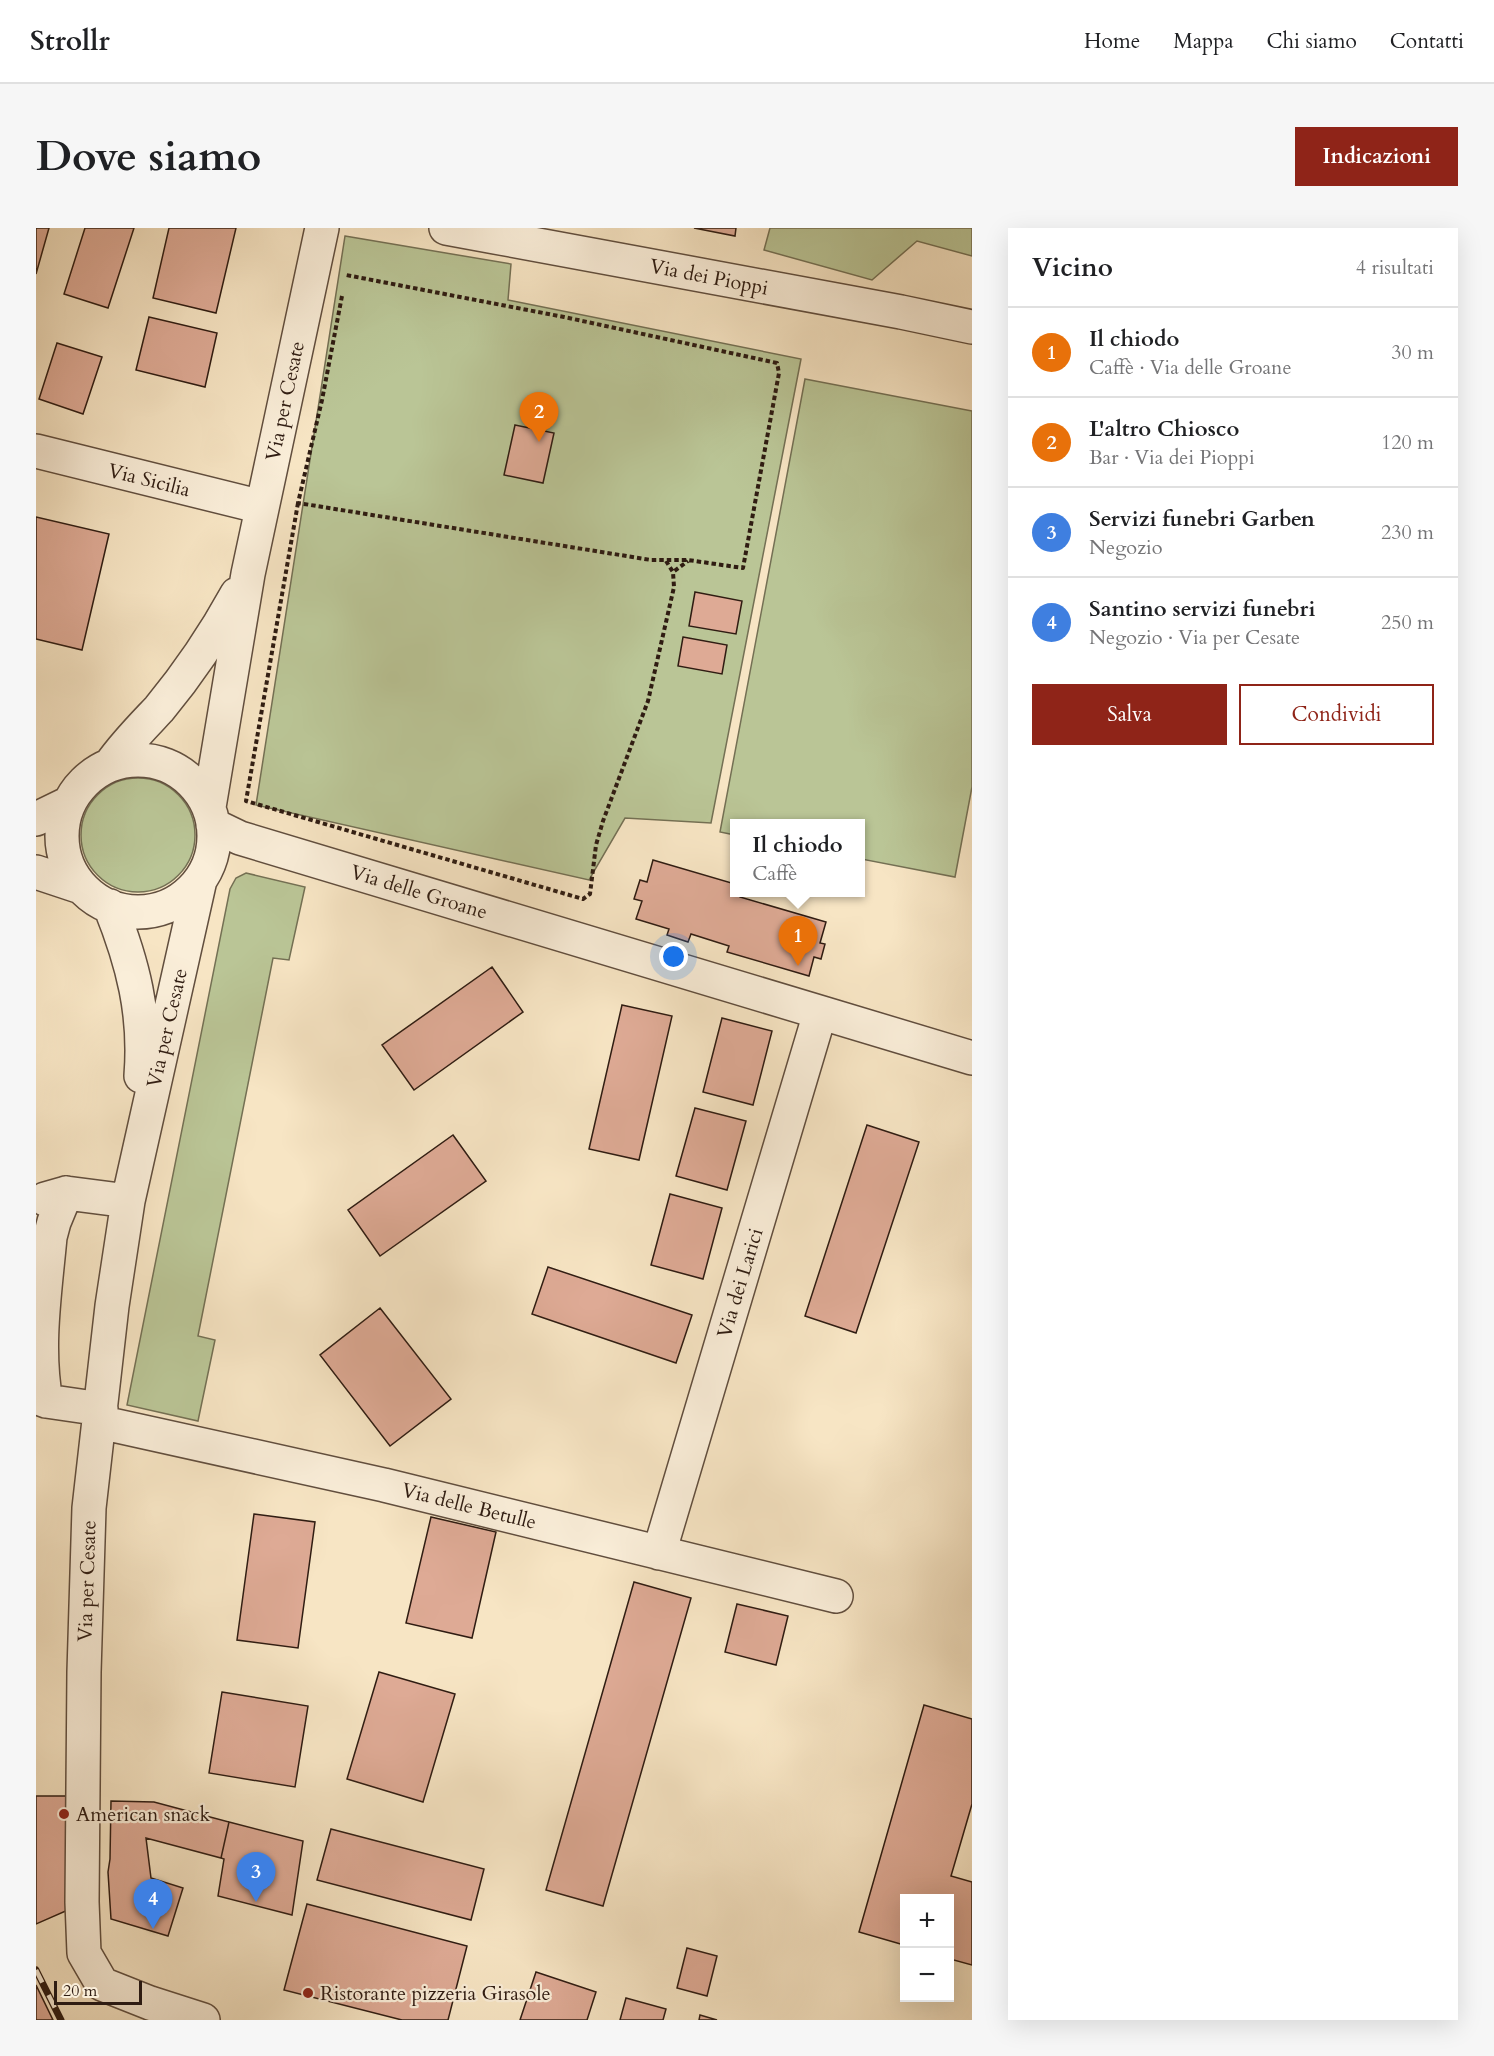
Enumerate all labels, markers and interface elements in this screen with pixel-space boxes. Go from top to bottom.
text: Strollr [30,22,110,60]
text: Home [1084,27,1140,56]
text: Mappa [1173,27,1234,56]
text: Chi siamo [1267,27,1357,56]
text: Contatti [1390,27,1464,56]
button: Indicazioni [1295,127,1458,186]
text: Dove siamo [36,128,261,185]
text: Vicino [1032,250,1113,285]
street label: Via dei Pioppi [647,252,771,302]
text: 4 risultati [1356,254,1434,281]
text: Il chiodo [1089,324,1179,354]
street label: Via per Cesate [259,339,311,463]
text: 1 [1046,339,1057,366]
text: 30 m [1391,339,1434,366]
text: Caffè · Via delle Groane [1089,354,1292,381]
pin: 2 [520,392,558,442]
text: L'altro Chiosco [1089,414,1239,444]
text: 2 [1046,429,1057,456]
text: 120 m [1381,429,1434,456]
text: Bar · Via dei Pioppi [1089,444,1255,471]
street label: Via Sicilia [105,457,193,503]
text: Servizi funebri Garben [1089,504,1315,534]
text: 3 [1046,519,1057,546]
text: 230 m [1381,519,1434,546]
text: Negozio [1089,534,1163,561]
text: Santino servizi funebri [1089,594,1315,624]
text: 4 [1046,609,1057,636]
text: 250 m [1381,609,1434,636]
text: Negozio · Via per Cesate [1089,624,1300,651]
button: Salva [1032,684,1227,745]
button: Condividi [1239,684,1434,745]
popup [730,819,865,897]
text: Il chiodo [752,830,843,860]
street label: Via delle Groane [347,858,491,926]
text: Caffè [752,860,797,887]
pin: 1 [778,916,818,966]
your location [659,942,688,971]
street label: Via per Cesate [140,966,194,1090]
street label: Via dei Larici [711,1224,770,1341]
street label: Via delle Betulle [399,1476,539,1536]
street label: Via per Cesate [71,1520,103,1642]
place label: American snack [76,1801,210,1828]
marker: American snack [57,1807,71,1821]
pin: 3 [236,1852,276,1902]
pin: 4 [134,1880,172,1929]
map controls [900,1894,954,2002]
button: + [900,1894,954,1948]
button: − [900,1948,954,2002]
scale bar [54,1978,142,2006]
text: 20 m [63,1980,97,2002]
place label: Ristorante pizzeria Girasole [320,1980,551,2007]
marker: Ristorante pizzeria Girasole [301,1986,315,2000]

